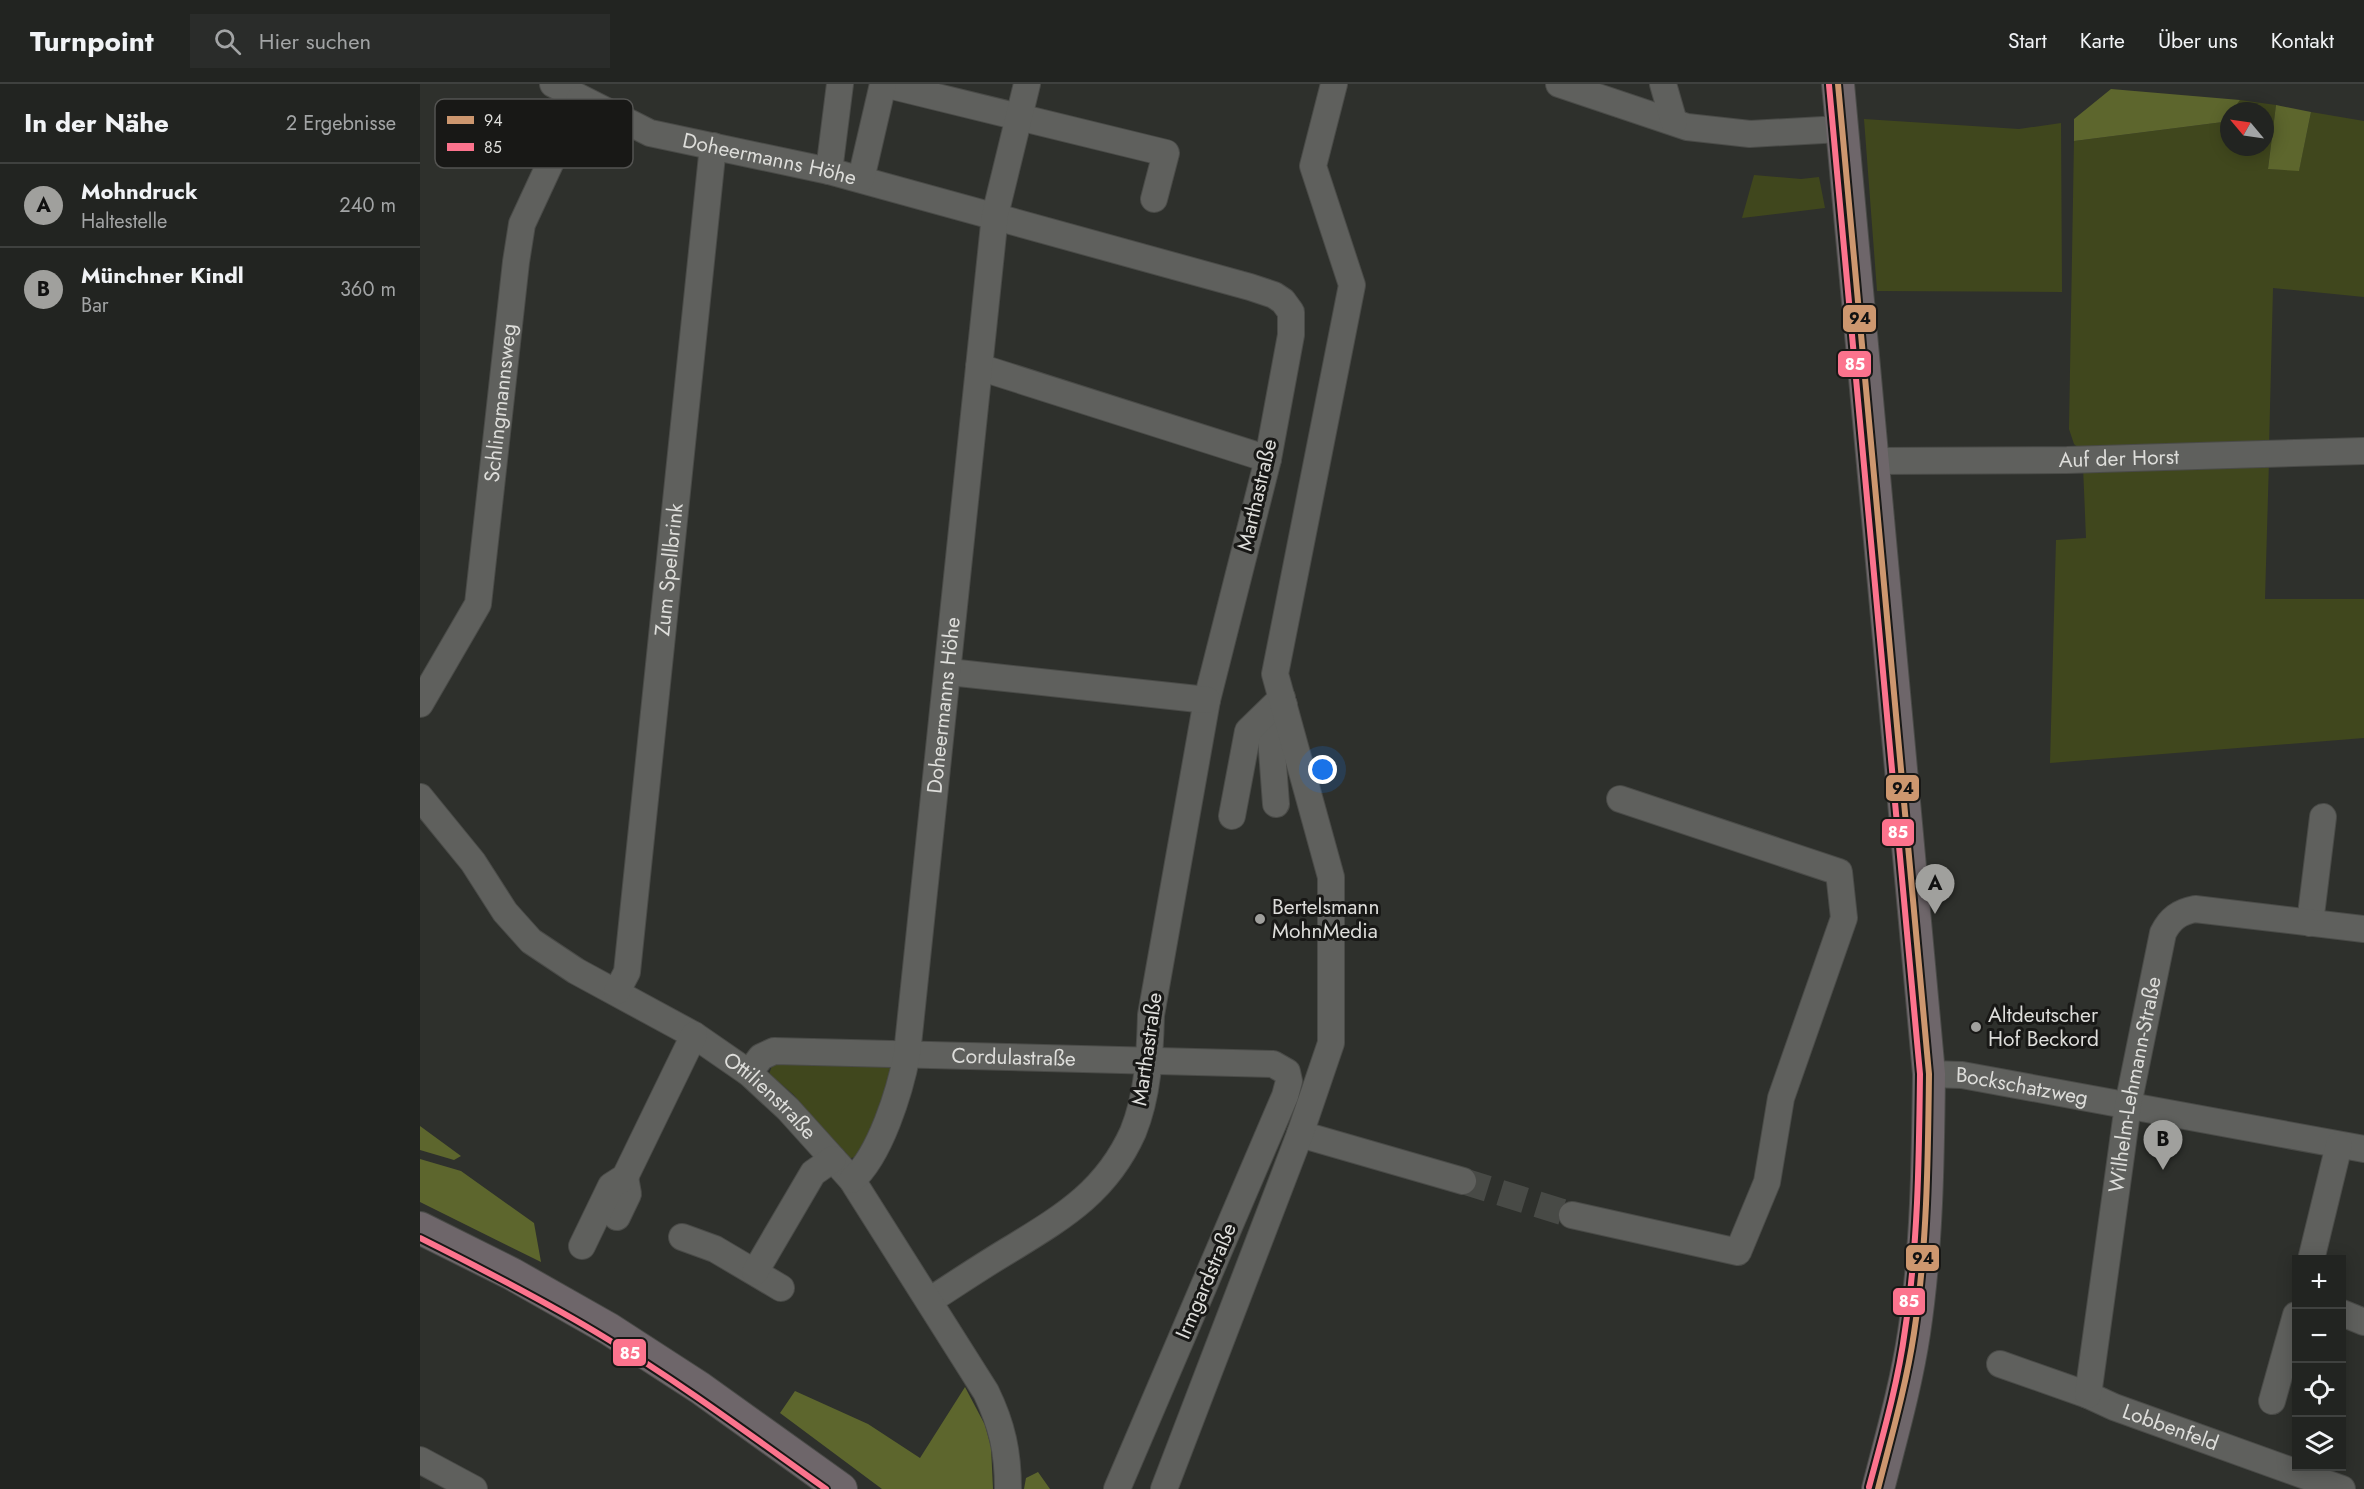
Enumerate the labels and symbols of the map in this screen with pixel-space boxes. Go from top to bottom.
legend [435,99,633,168]
north arrow [2220,102,2274,156]
text: 94 [484,109,503,132]
street label: Doheermanns Höhe [680,125,860,193]
text: 85 [484,136,502,159]
line badge: 94 [1842,304,1877,333]
text: 94 [1849,307,1871,330]
street label: Schlingmannsweg [477,322,524,484]
line badge: 85 [1837,350,1872,378]
text: 85 [1845,353,1865,376]
street label: Marthastraße [1230,436,1284,554]
street label: Auf der Horst [2059,442,2180,475]
street label: Zum Spellbrink [647,501,691,638]
street label: Doheermanns Höhe [919,615,968,795]
your location [1308,755,1337,784]
line badge: 94 [1885,774,1920,802]
text: 94 [1892,777,1914,800]
line badge: 85 [1881,818,1915,847]
text: 85 [1888,821,1908,844]
pin: A [1916,864,1954,914]
place label: Bertelsmann MohnMedia [1272,892,1379,946]
marker: Bertelsmann MohnMedia [1253,912,1267,926]
street label: Wilhelm-Lehmann-Straße [2101,973,2169,1195]
street label: Marthastraße [1124,990,1170,1108]
place label: Altdeutscher Hof Beckord [1988,1000,2099,1054]
marker: Altdeutscher Hof Beckord [1969,1020,1983,1034]
street label: Cordulastraße [951,1041,1076,1074]
street label: Ottilienstraße [717,1045,824,1146]
street label: Bockschatzweg [1956,1060,2091,1113]
pin: B [2144,1120,2182,1170]
street label: Irmgardstraße [1168,1218,1244,1344]
line badge: 94 [1905,1244,1940,1272]
text: 94 [1912,1247,1934,1270]
line badge: 85 [1892,1287,1926,1316]
text: 85 [1899,1290,1919,1313]
line badge: 85 [612,1338,647,1367]
text: 85 [620,1342,640,1365]
street label: Lobbenfeld [2118,1396,2223,1458]

